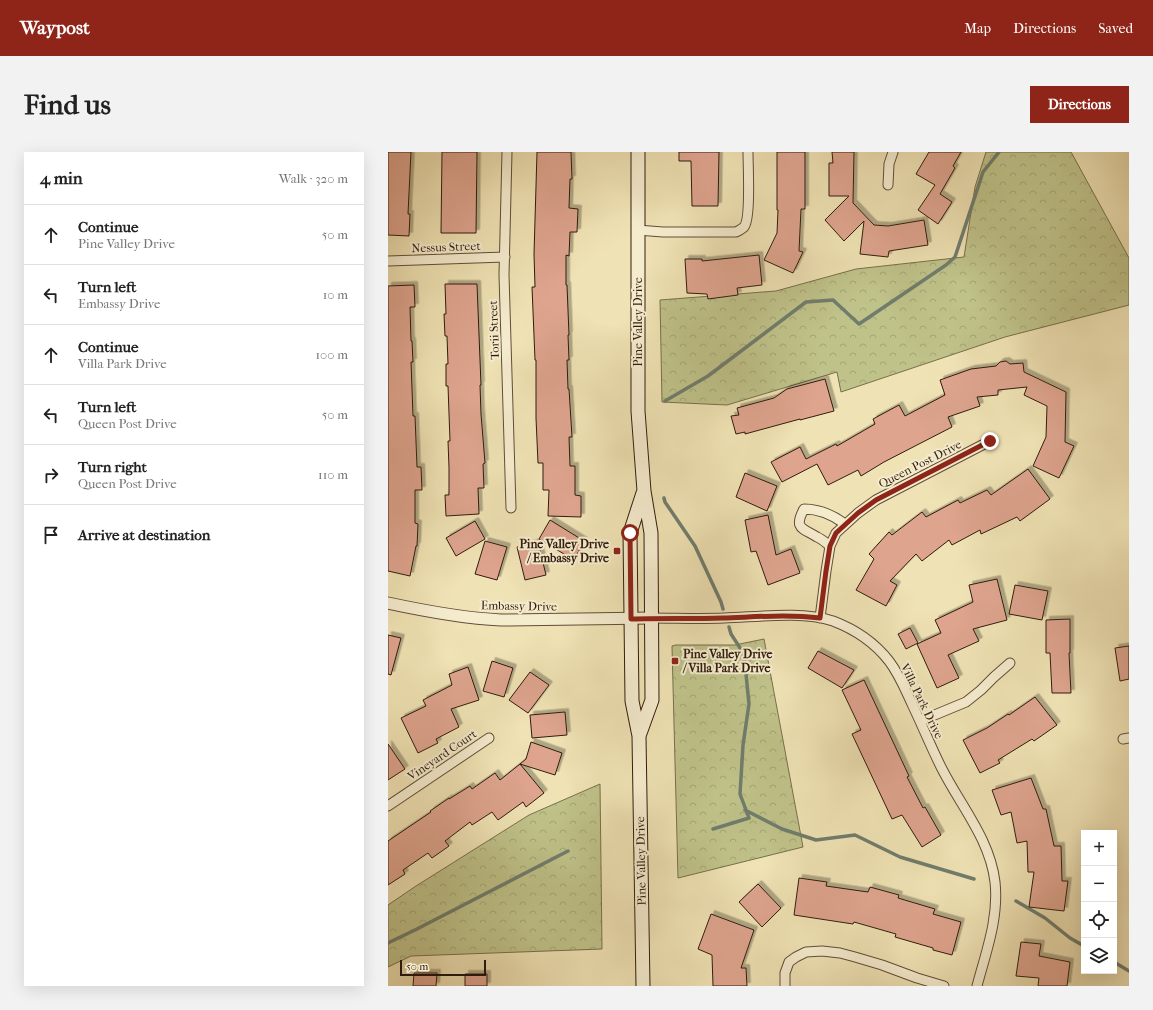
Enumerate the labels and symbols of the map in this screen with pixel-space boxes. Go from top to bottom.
street label: Nessus Street [411,239,482,255]
street label: Pine Valley Drive [631,277,645,367]
street label: Torii Street [486,299,502,360]
route end [981,432,999,450]
street label: Queen Post Drive [876,437,964,491]
route start [621,524,639,542]
place label: Pine Valley Drive / Embassy Drive [520,537,609,566]
marker: Pine Valley Drive / Embassy Drive [612,546,622,556]
street label: Embassy Drive [481,598,557,614]
place label: Pine Valley Drive / Villa Park Drive [682,647,772,675]
marker: Pine Valley Drive / Villa Park Drive [670,656,680,666]
street label: Villa Park Drive [897,660,946,741]
street label: Vineyard Court [404,726,480,784]
street label: Pine Valley Drive [633,816,649,906]
scale bar [400,958,486,977]

